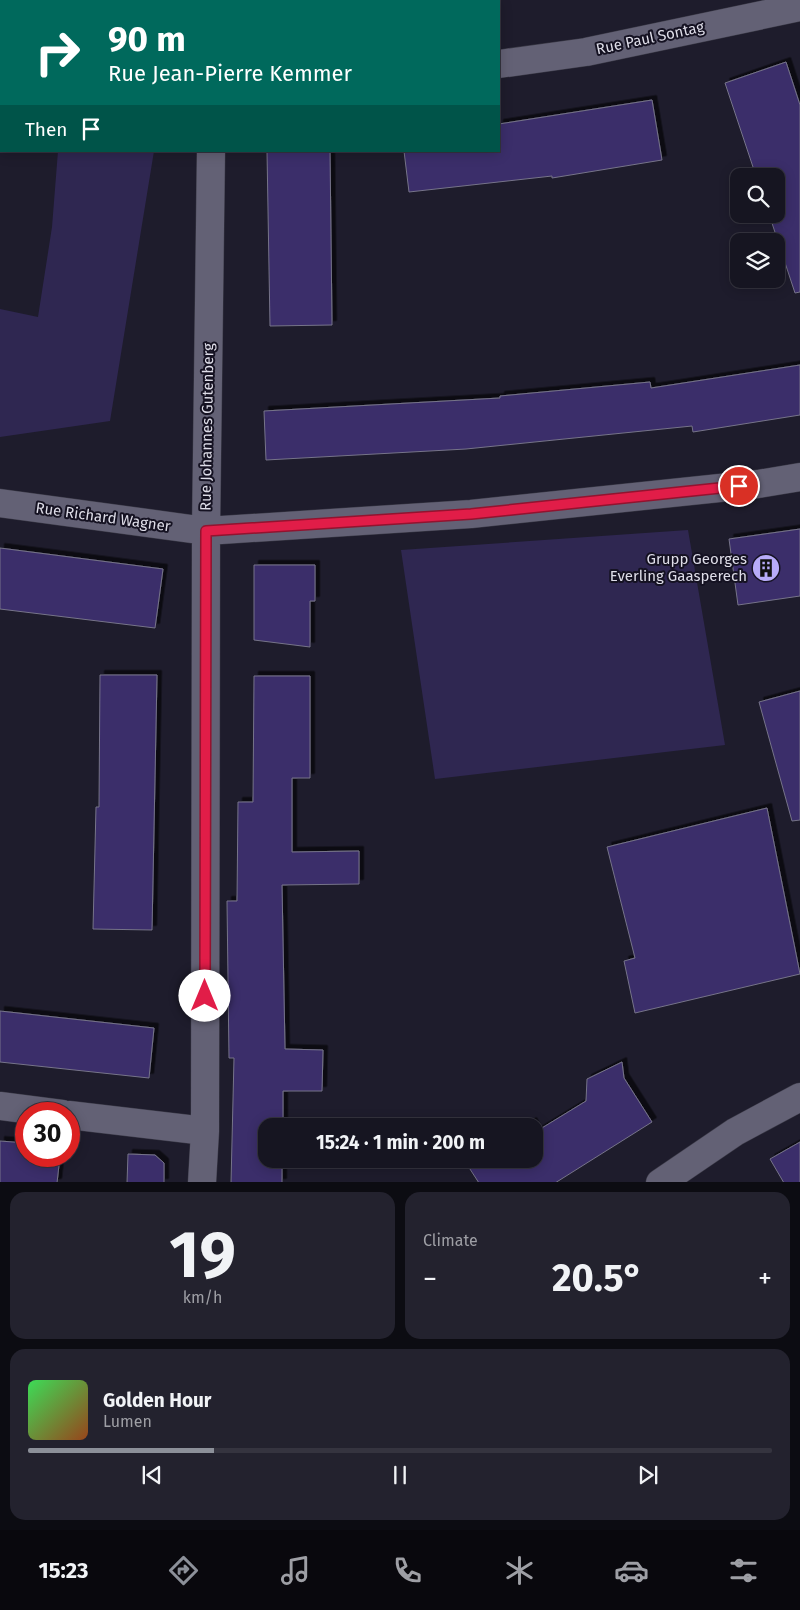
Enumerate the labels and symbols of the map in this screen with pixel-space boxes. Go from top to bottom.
street label: Rue Paul Sontag [594,18,706,58]
street label: Rue Johannes Gutenberg [197,343,217,511]
pin [718,465,760,507]
street label: Rue Richard Wagner [34,499,172,535]
place label: Grupp Georges Everling Gaasperech [610,550,747,585]
building icon: Grupp Georges Everling Gaasperech [751,553,781,583]
position arrow [178,969,230,1021]
speed limit sign: 30 [15,1102,80,1167]

